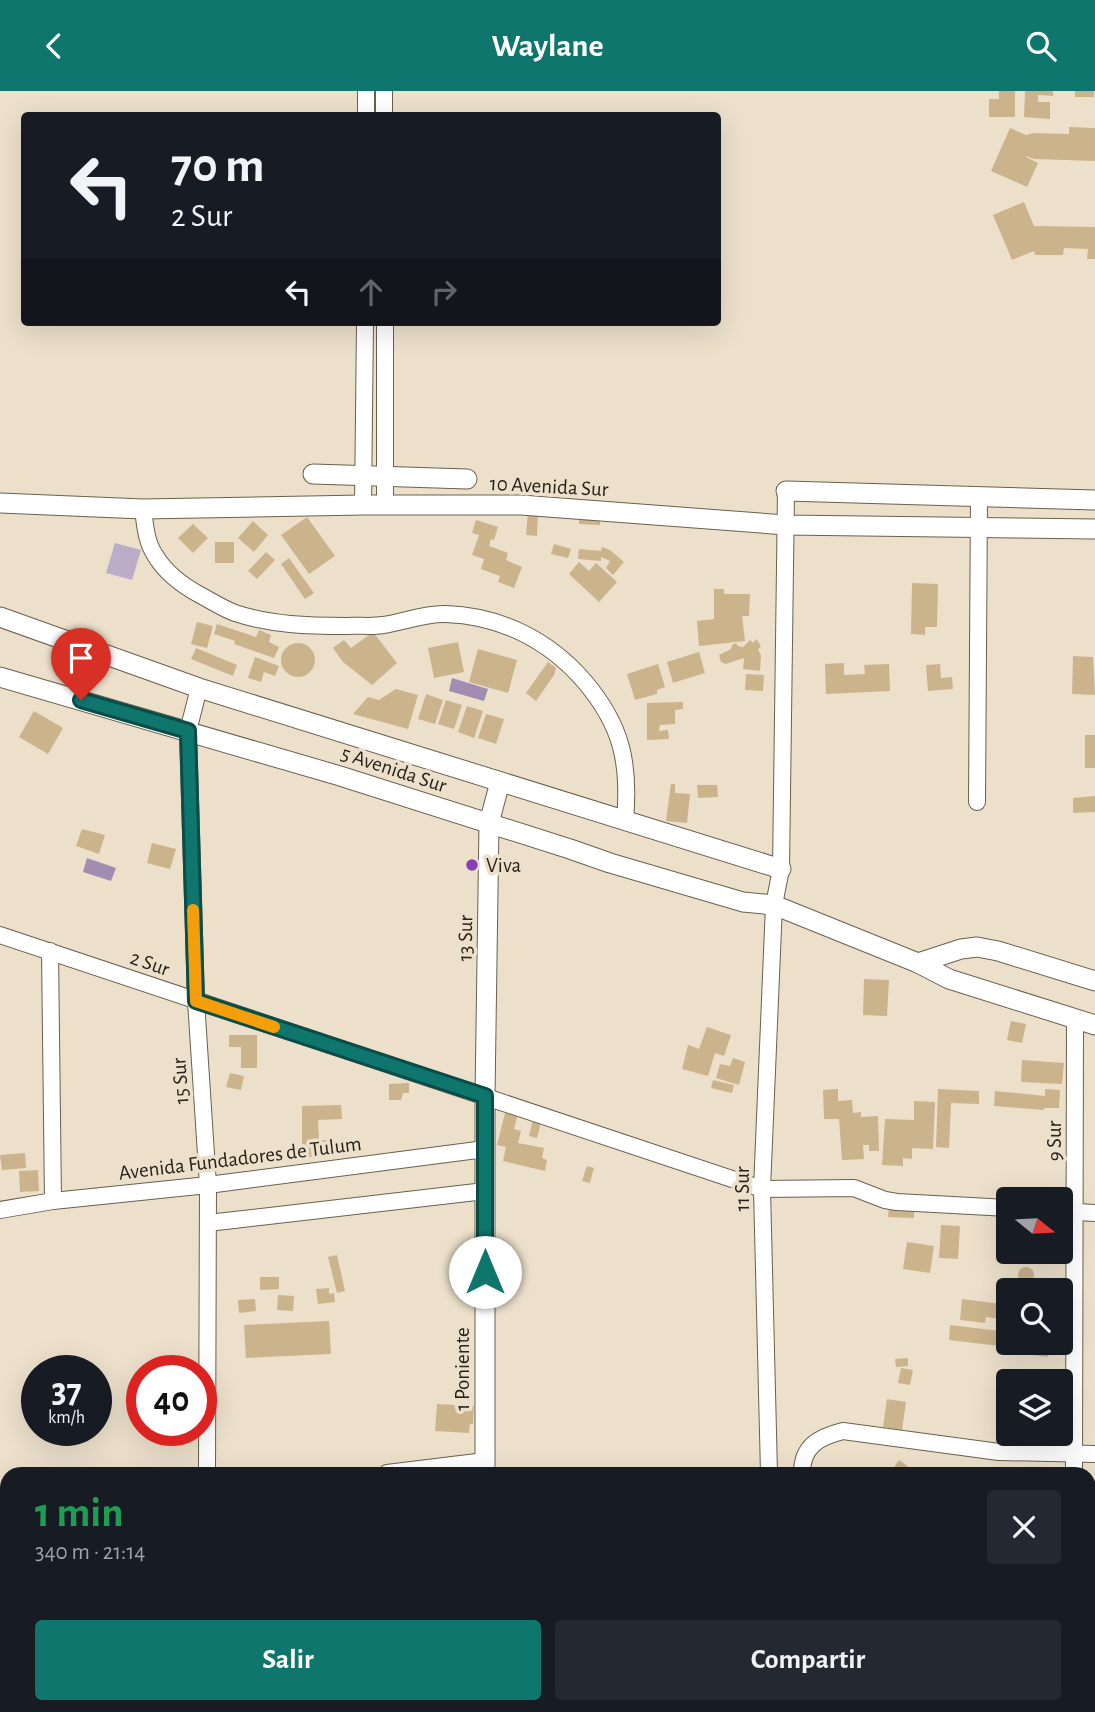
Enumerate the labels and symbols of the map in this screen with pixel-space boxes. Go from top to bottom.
street label: 10 Avenida Sur [489,473,609,500]
pin [51,628,111,700]
street label: 5 Avenida Sur [339,743,449,796]
place label: Viva [486,855,521,876]
marker: Viva [464,857,480,873]
street label: 13 Sur [455,914,476,961]
street label: 2 Sur [127,947,172,980]
street label: 15 Sur [168,1057,193,1105]
street label: 9 Sur [1044,1121,1065,1161]
street label: Avenida Fundadores de Tulum [117,1133,363,1184]
street label: 11 Sur [732,1166,753,1212]
north arrow [996,1187,1073,1263]
position arrow [448,1235,522,1309]
street label: 1 Poniente [452,1327,473,1411]
speed limit sign: 40 [126,1355,217,1446]

